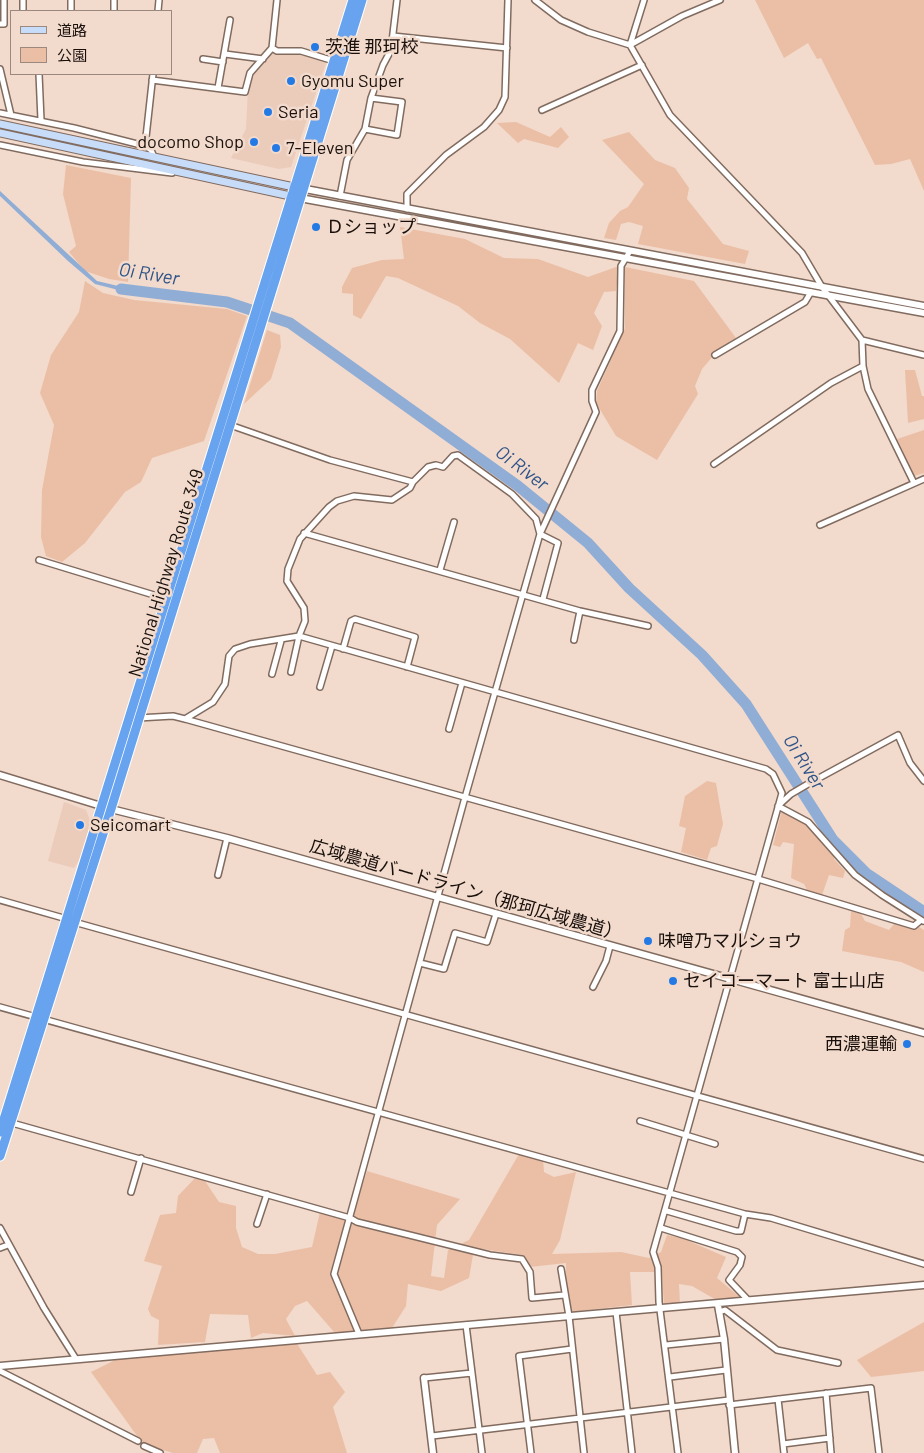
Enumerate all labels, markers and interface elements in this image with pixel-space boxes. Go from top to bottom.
legend [10,10,172,75]
text: 道路 [57,21,87,39]
place label: 茨進 那珂校 [325,36,419,58]
marker: 茨進 那珂校 [309,41,321,53]
text: 公園 [57,46,87,64]
place label: Gyomu Super [301,70,404,92]
marker: Gyomu Super [285,75,297,87]
place label: Seria [278,101,318,123]
marker: Seria [262,106,274,118]
place label: docomo Shop [137,131,244,153]
marker: docomo Shop [248,136,260,148]
place label: 7-Eleven [286,137,354,159]
marker: 7-Eleven [270,142,282,154]
place label: Ｄショップ [326,216,416,238]
marker: Ｄショップ [310,221,322,233]
water label: Oi River [117,258,181,290]
water label: Oi River [491,441,553,495]
street label: National Highway Route 349 [124,466,208,680]
water label: Oi River [778,730,830,794]
place label: Seicomart [90,814,171,836]
marker: Seicomart [74,819,86,831]
street label: 広域農道バードライン（那珂広域農道） [307,835,625,945]
place label: 味噌乃マルショウ [658,930,802,952]
marker: 味噌乃マルショウ [642,935,654,947]
place label: セイコーマート 富士山店 [683,970,885,992]
marker: セイコーマート 富士山店 [667,975,679,987]
place label: 西濃運輸 [825,1033,897,1055]
marker: 西濃運輸 [901,1038,913,1050]

